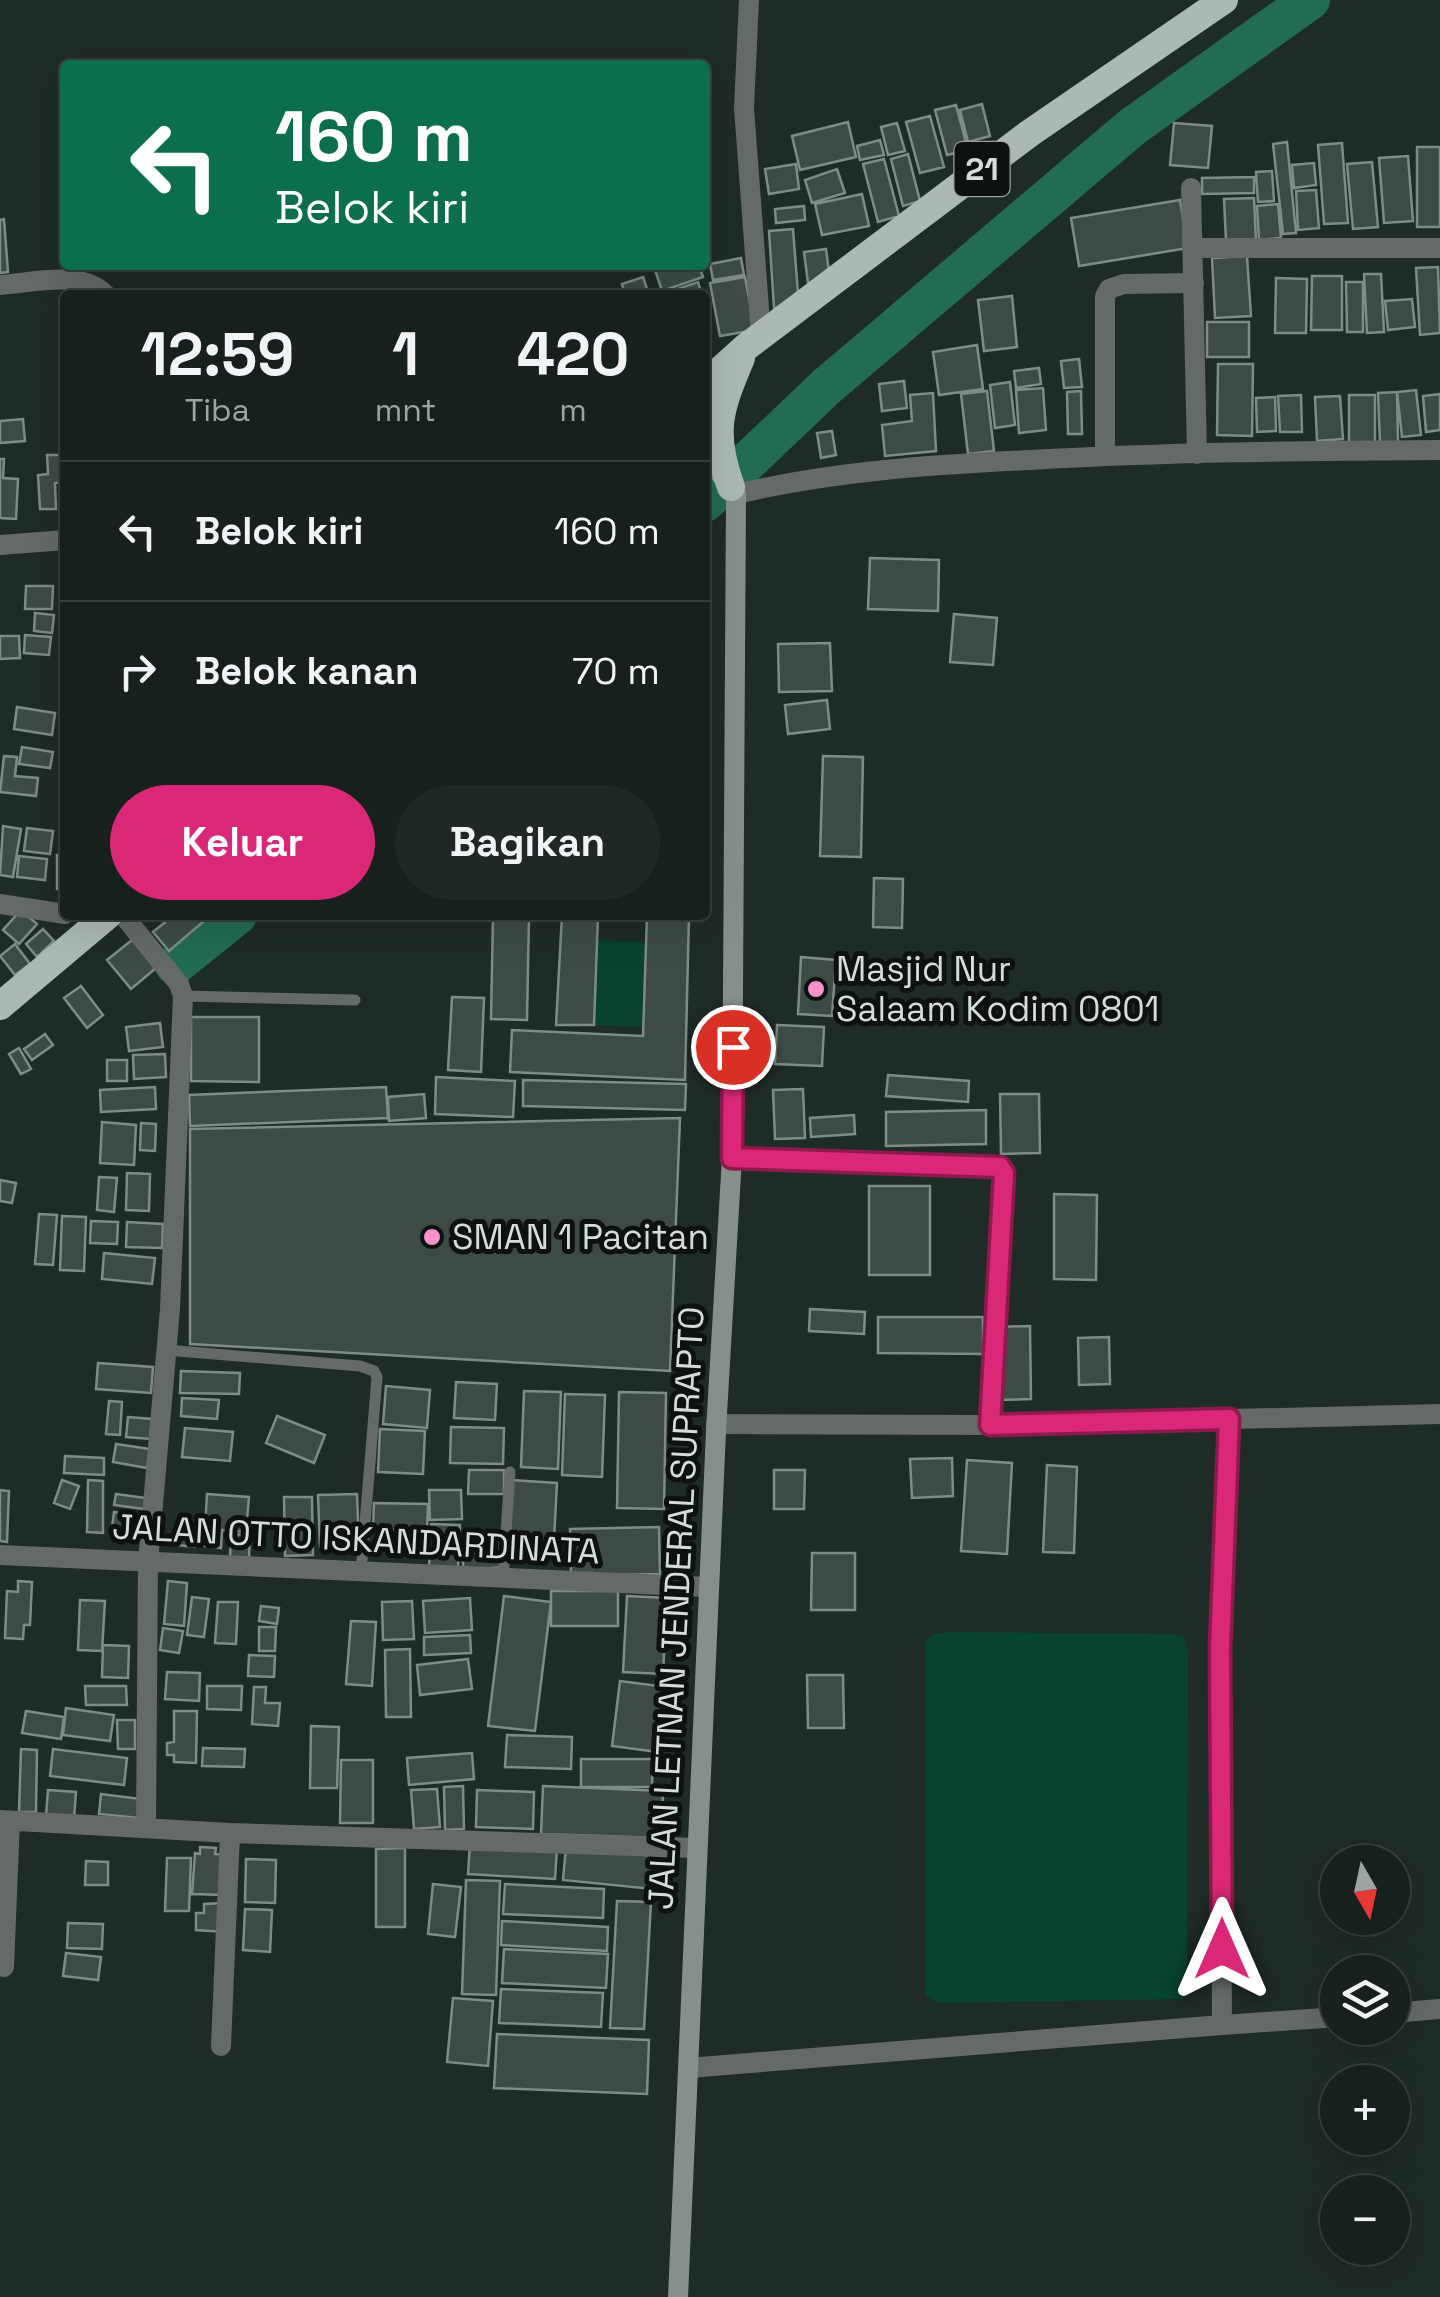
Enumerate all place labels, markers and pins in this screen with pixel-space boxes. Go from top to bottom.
place label: Masjid Nur Salaam Kodim 0801 [836,947,1159,1031]
marker: Masjid Nur Salaam Kodim 0801 [805,978,827,1000]
pin [691,1005,776,1090]
place label: SMAN 1 Pacitan [452,1215,709,1259]
marker: SMAN 1 Pacitan [421,1226,443,1248]

